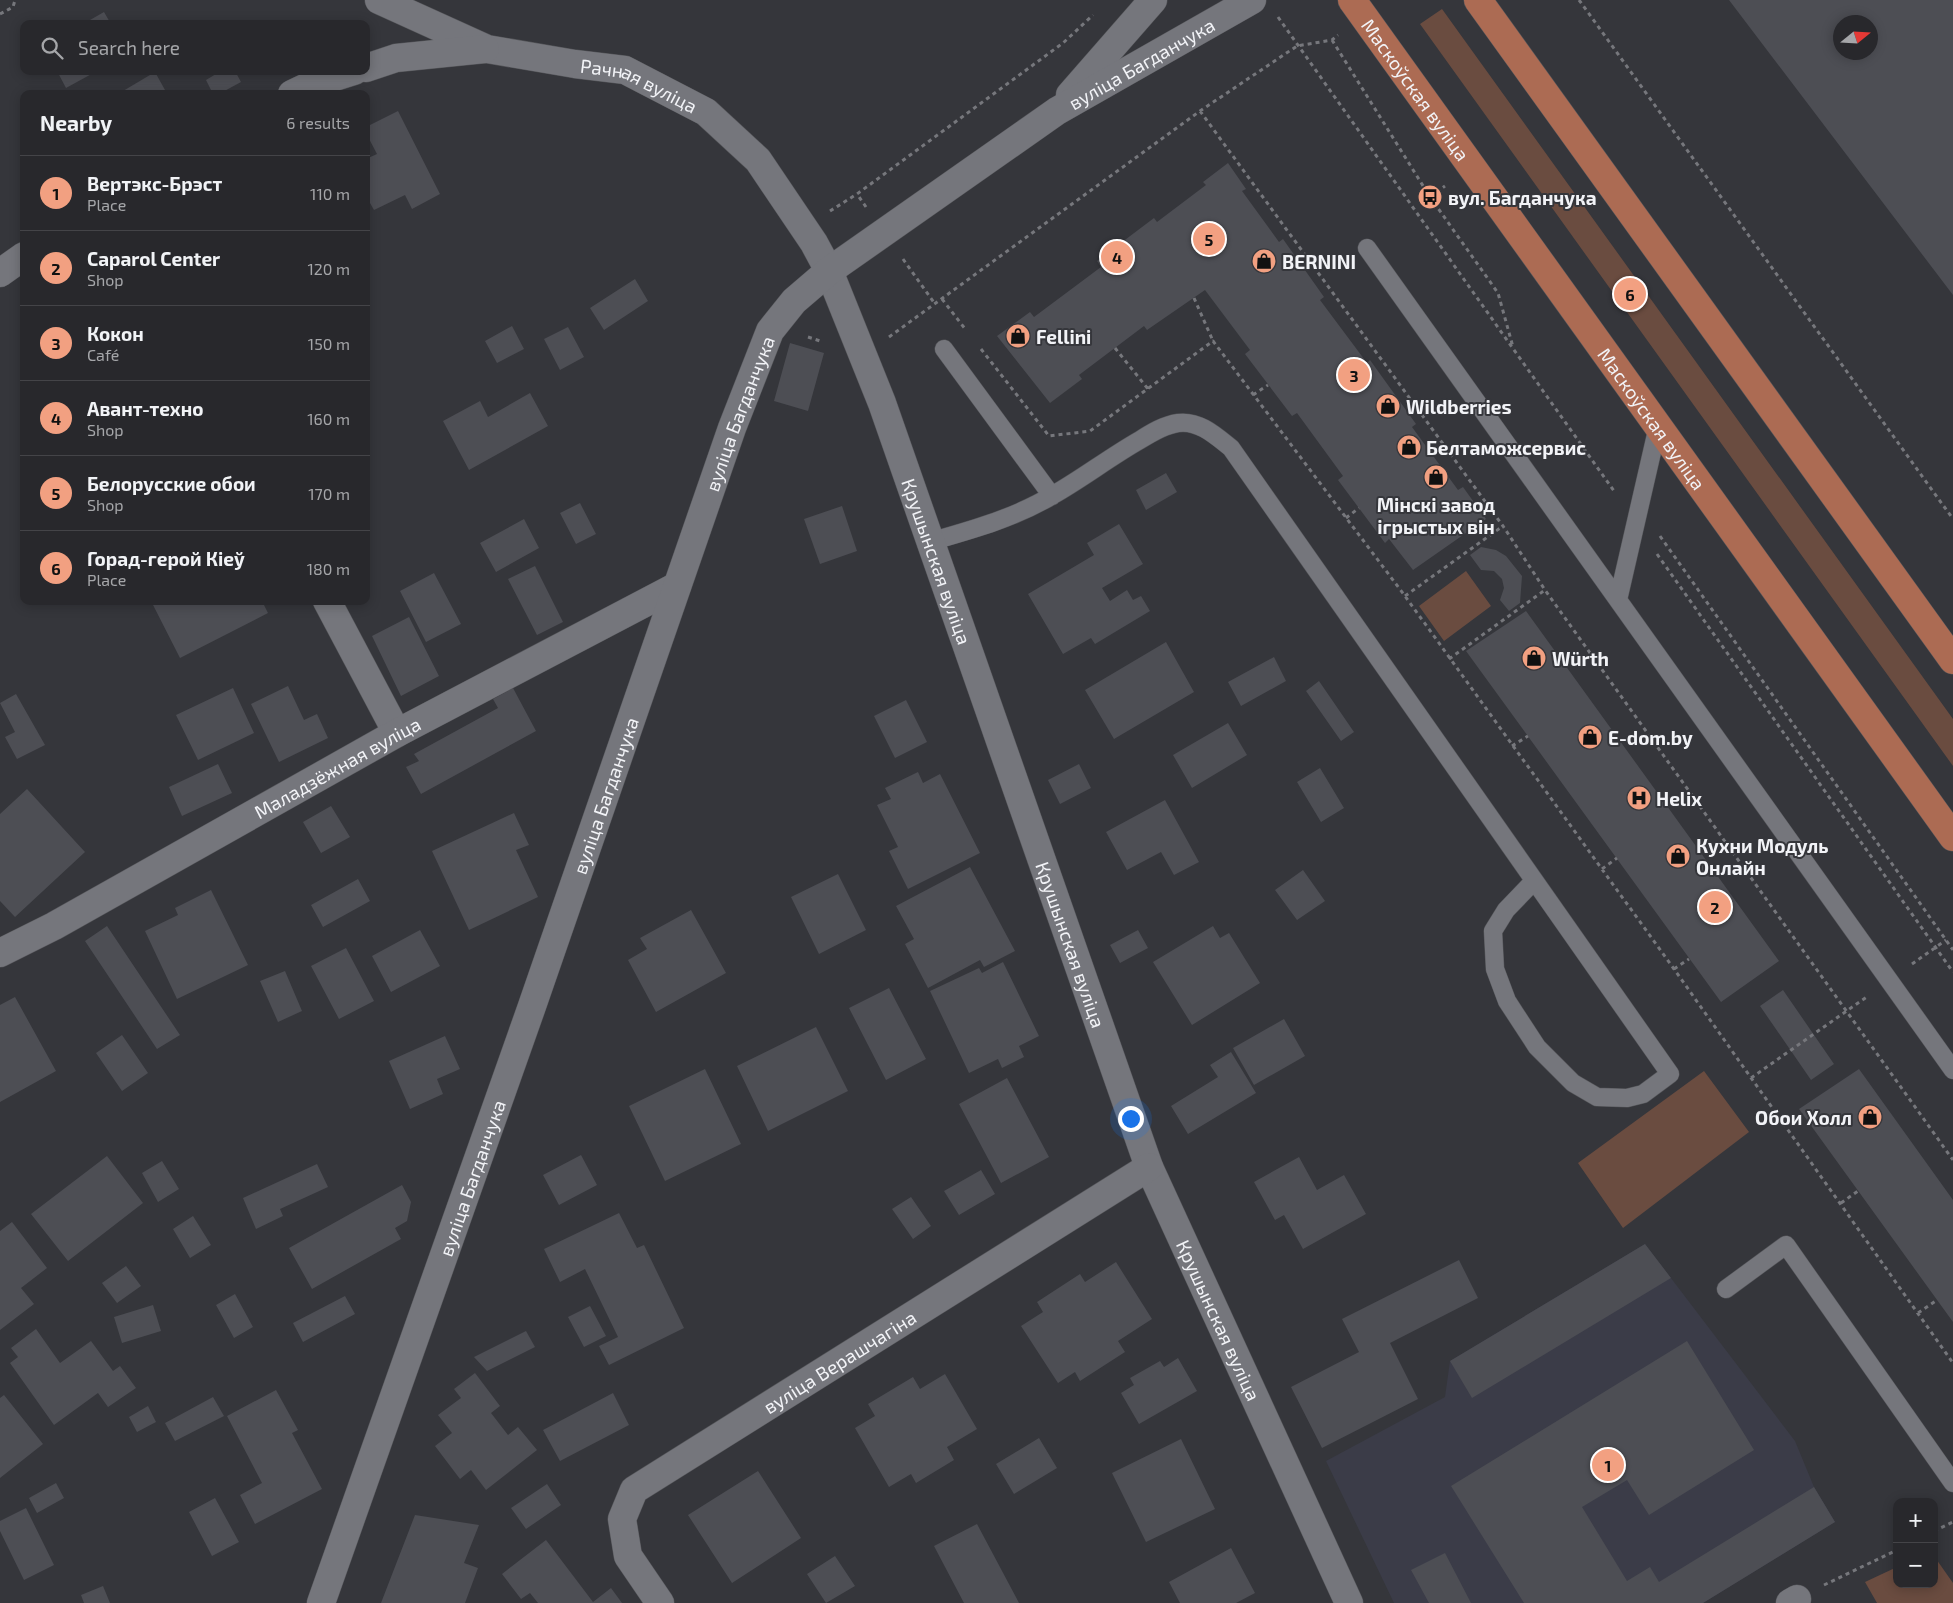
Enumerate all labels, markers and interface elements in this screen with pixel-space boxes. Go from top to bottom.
street label: вуліца Багданчука [1064,12,1218,114]
street label: Маскоўская вуліца [1357,14,1475,165]
north arrow [1833,15,1878,60]
search box [20,20,370,75]
icon: search [38,34,66,62]
text: Search here [78,36,180,59]
street label: Рачная вуліца [579,53,702,117]
text: Nearby [40,110,112,135]
text: 6 results [286,113,350,132]
text: Вертэкс-Брэст [87,172,222,195]
text: 1 [53,184,59,203]
text: 110 m [310,184,350,203]
bus stop icon: вул. Багданчука [1417,184,1443,210]
place label: вул. Багданчука [1448,186,1597,209]
text: Place [87,195,126,214]
pin: 5 [1193,220,1225,258]
pin: 4 [1101,238,1133,276]
text: Caparol Center [87,247,220,270]
shop icon: BERNINI [1251,248,1277,274]
place label: BERNINI [1282,250,1356,273]
text: 2 [51,259,61,278]
text: 120 m [307,259,350,278]
text: Shop [87,270,124,289]
pin: 6 [1614,275,1646,313]
text: Кокон [87,322,144,345]
shop icon: Fellini [1005,323,1031,349]
place label: Fellini [1036,325,1091,348]
street label: вуліца Багданчука [700,332,779,494]
text: 3 [51,334,61,353]
text: 150 m [308,334,350,353]
street label: Маскоўская вуліца [1594,343,1711,494]
text: Café [87,345,119,364]
pin: 3 [1338,356,1370,394]
shop icon: Wildberries [1375,393,1401,419]
place label: Wildberries [1406,395,1512,418]
text: Авант-техно [87,397,203,420]
text: 4 [51,409,61,428]
text: 160 m [307,409,350,428]
text: Shop [87,420,124,439]
shop icon: Белтаможсервис [1396,434,1422,460]
place label: Белтаможсервис [1426,436,1586,459]
shop icon: Мінскі завод ігрыстых він [1423,464,1449,490]
text: Белорусские обои [87,472,256,495]
street label: Крушынская вуліца [898,475,977,647]
text: 5 [52,484,60,503]
text: 170 m [308,484,350,503]
place label: Мінскі завод ігрыстых він [1377,493,1495,538]
text: Shop [87,495,124,514]
text: Горад-герой Кіеў [87,547,245,570]
text: 6 [51,559,61,578]
text: 180 m [307,559,350,578]
text: Place [87,570,126,589]
shop icon: Würth [1521,645,1547,671]
place label: Würth [1552,647,1609,670]
street label: Маладзёжная вуліца [250,711,424,823]
street label: вуліца Багданчука [567,714,643,877]
shop icon: E-dom.by [1577,724,1603,750]
place label: E-dom.by [1608,726,1693,750]
hospital icon: Helix [1626,785,1652,811]
place label: Helix [1656,787,1702,810]
place label: Кухни Модуль Онлайн [1696,834,1828,879]
shop icon: Кухни Модуль Онлайн [1665,843,1691,869]
street label: Крушынская вуліца [1032,858,1111,1031]
pin: 2 [1699,888,1731,926]
street label: вуліца Багданчука [433,1097,510,1259]
shop icon: Обои Холл [1857,1104,1883,1130]
your location [1118,1106,1144,1132]
place label: Обои Холл [1755,1106,1852,1129]
street label: Крушынская вуліца [1172,1236,1266,1404]
street label: вуліца Верашчагіна [759,1305,920,1418]
pin: 1 [1592,1446,1624,1484]
map controls [1893,1498,1938,1588]
button: + [1893,1498,1938,1543]
button: − [1893,1543,1938,1588]

